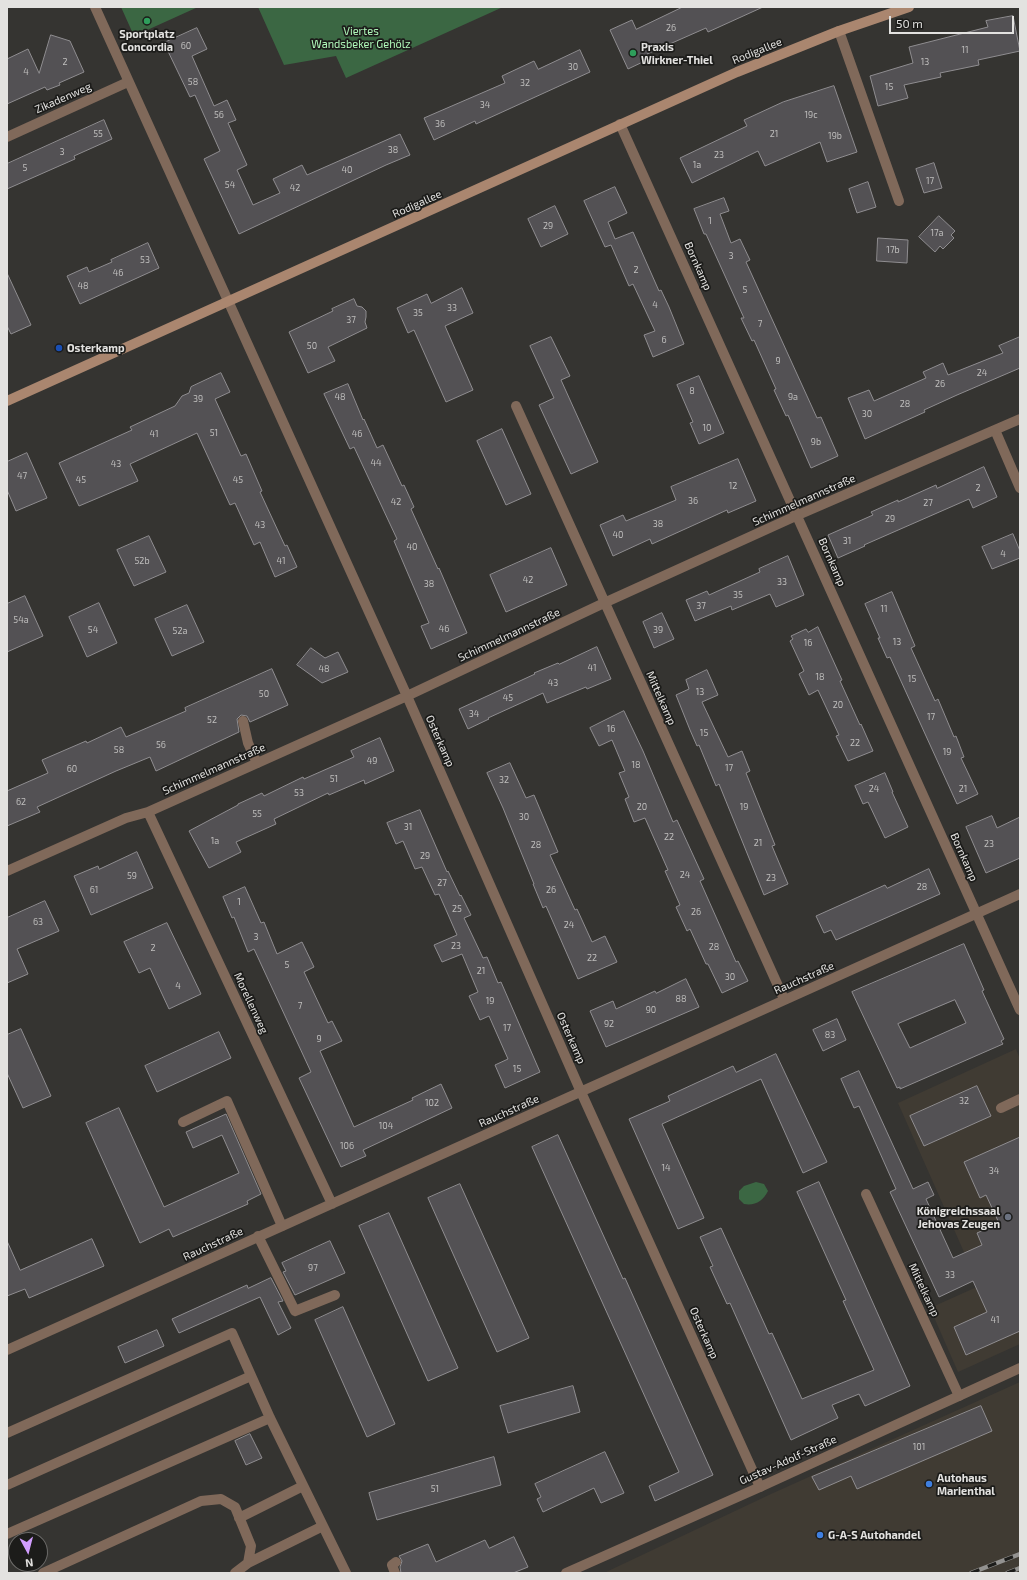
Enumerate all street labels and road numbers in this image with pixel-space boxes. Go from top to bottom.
street label: Rodigallee [730,35,784,67]
street label: Zikadenweg [33,80,93,116]
street label: Rodigallee [390,187,444,221]
street label: Bornkamp [681,240,715,292]
street label: Schimmelmannstraße [751,471,857,529]
street label: Bornkamp [815,536,849,588]
street label: Schimmelmannstraße [456,606,562,664]
street label: Mittelkamp [643,669,679,727]
street label: Osterkamp [423,713,457,769]
street label: Schimmelmannstraße [161,740,267,798]
street label: Bornkamp [947,831,981,883]
street label: Rauchstraße [772,959,836,997]
street label: Morellenweg [231,970,271,1036]
street label: Osterkamp [554,1010,588,1066]
street label: Rauchstraße [477,1092,541,1130]
street label: Rauchstraße [181,1224,245,1264]
street label: Mittelkamp [906,1261,942,1319]
street label: Osterkamp [687,1305,721,1361]
street label: Gustav-Adolf-Straße [737,1433,839,1487]

